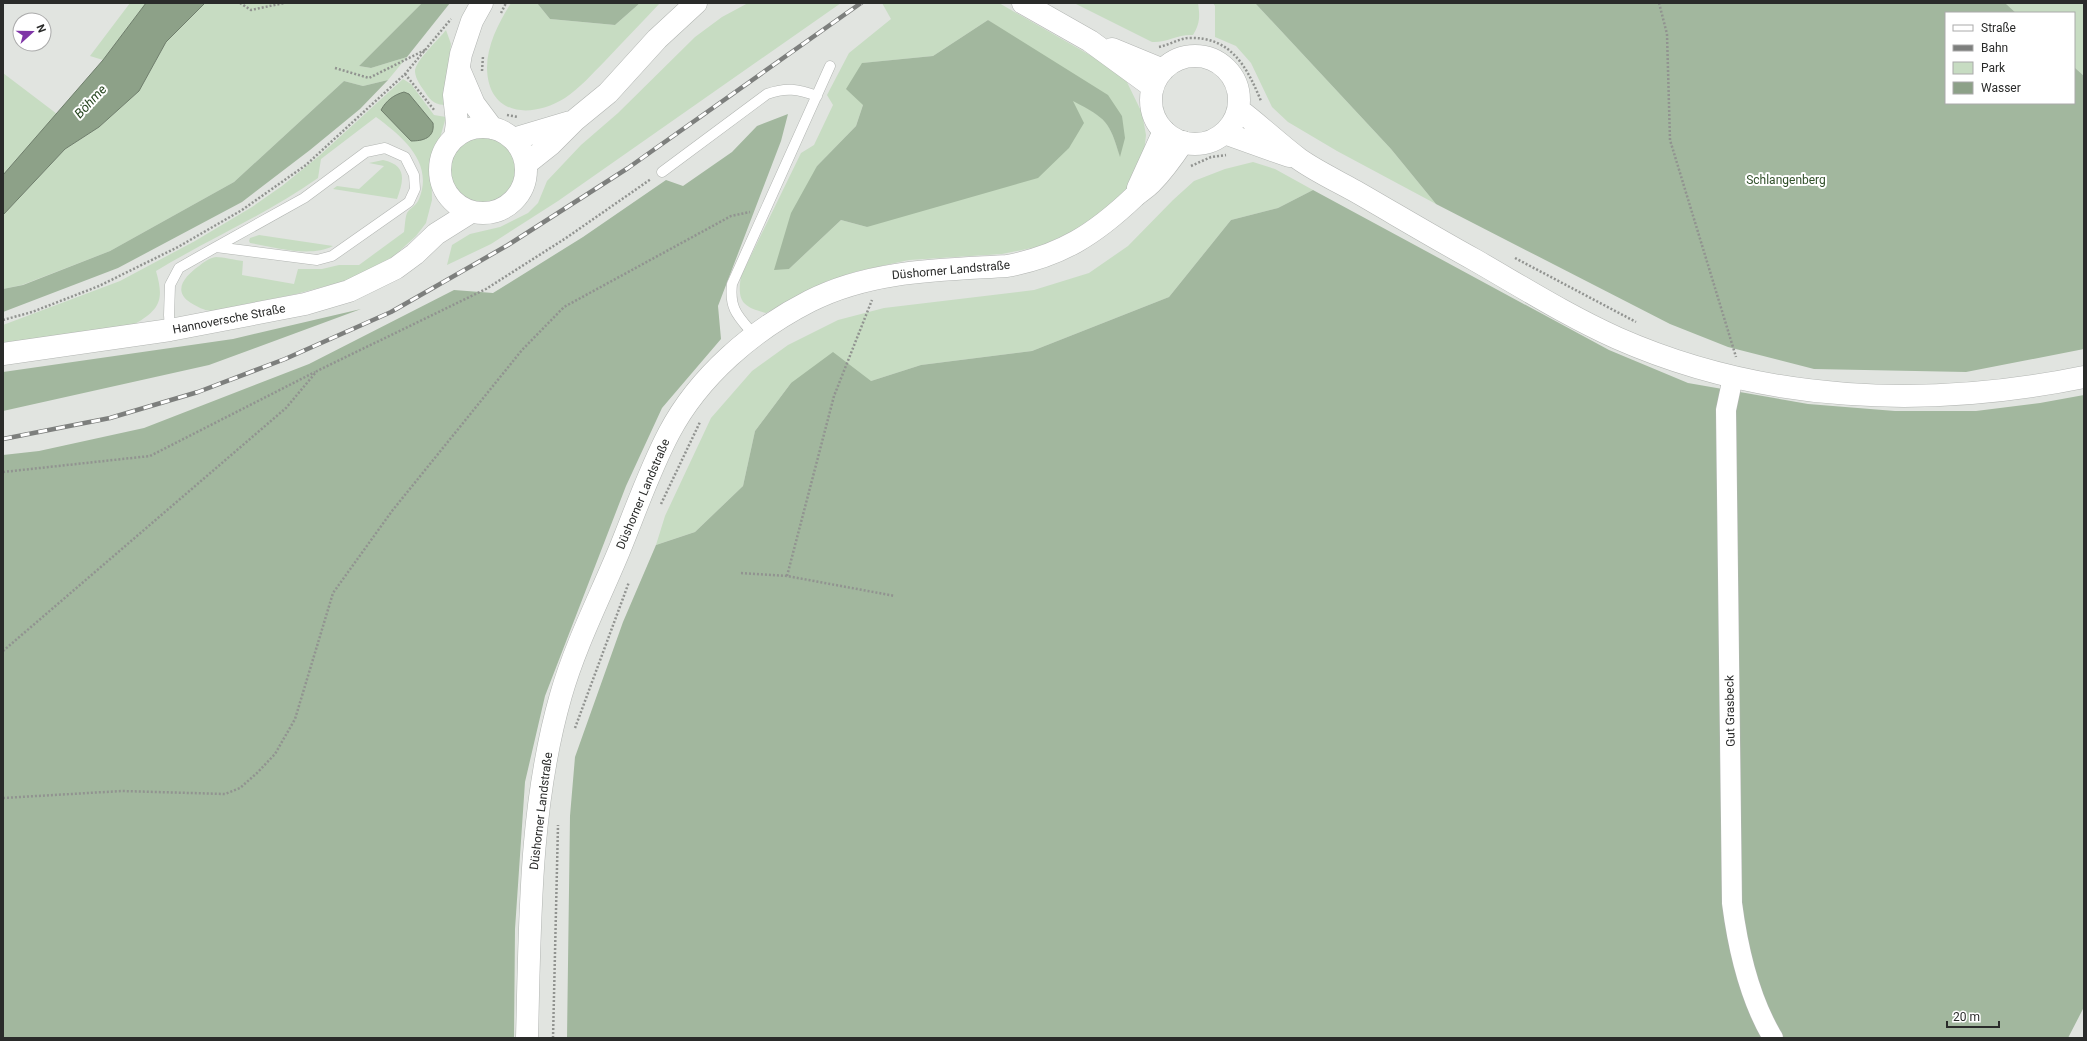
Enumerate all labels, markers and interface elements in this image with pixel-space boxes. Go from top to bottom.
north arrow [12,12,52,52]
legend [1945,12,2075,104]
text: Straße [1981,21,2016,35]
text: N [33,23,48,35]
text: Bahn [1981,41,2008,55]
text: Park [1981,61,2006,75]
water label: Böhme [71,81,110,121]
text: Wasser [1981,81,2021,95]
park label: Schlangenberg [1746,173,1826,187]
street label: Düshorner Landstraße [891,258,1011,282]
street label: Hannoversche Straße [171,301,287,337]
street label: Düshorner Landstraße [613,437,673,551]
street label: Gut Grasbeck [1722,674,1738,747]
street label: Düshorner Landstraße [527,751,555,871]
scale bar [1947,1003,1999,1029]
text: 20 m [1953,1010,1980,1024]

